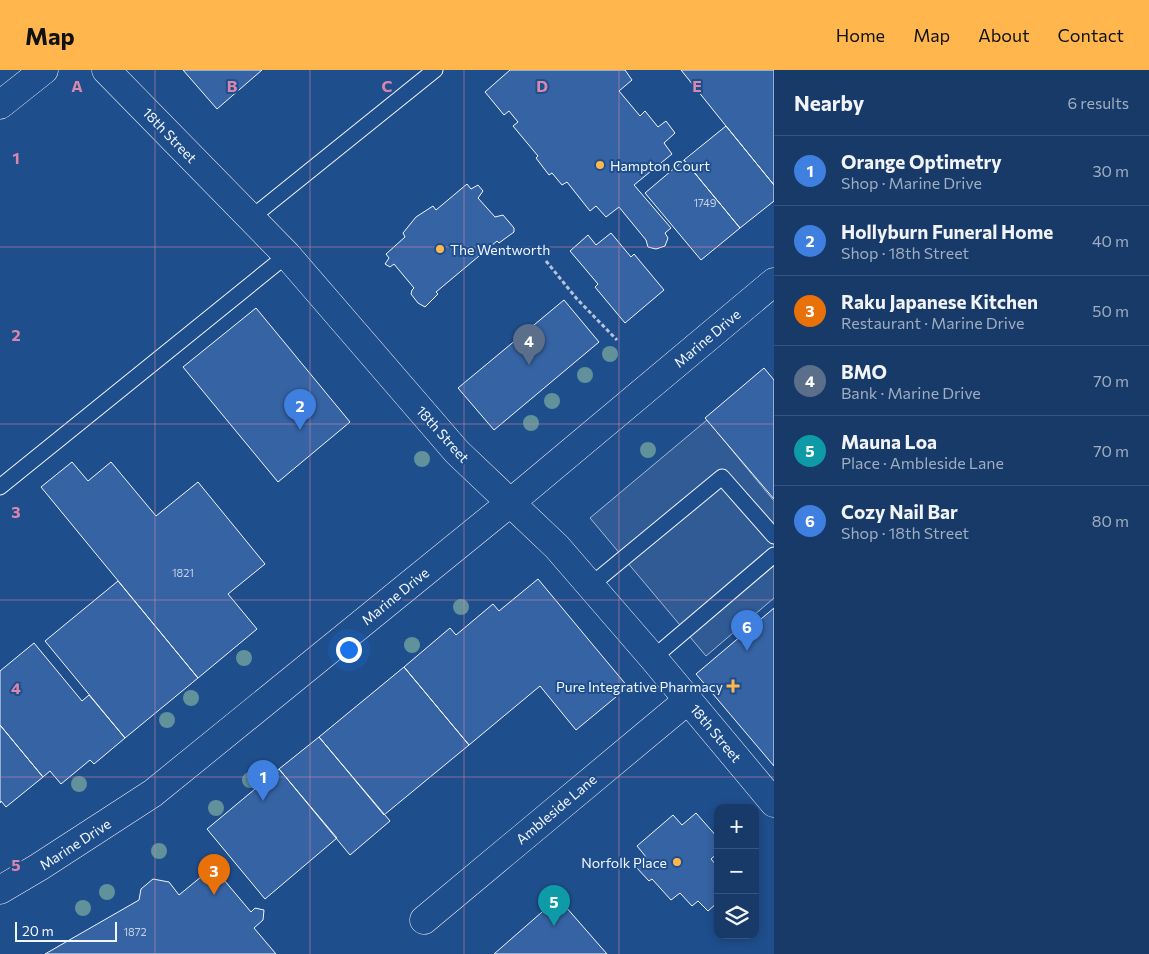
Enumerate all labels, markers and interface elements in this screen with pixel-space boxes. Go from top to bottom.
text: Map [25,21,75,50]
text: Home [836,24,885,46]
text: Map [913,24,950,46]
text: About [978,24,1030,46]
text: Contact [1058,24,1124,46]
text: A [71,76,83,95]
text: B [227,76,238,95]
text: C [382,76,393,95]
text: D [536,76,548,95]
text: E [692,76,702,95]
text: Nearby [794,90,864,115]
text: 6 results [1068,93,1129,112]
street label: 18th Street [139,104,201,166]
text: 1 [12,148,20,167]
text: Orange Optimetry [841,150,1002,173]
place label: Hampton Court [610,157,710,174]
marker: Hampton Court [594,159,606,171]
text: 1 [806,161,814,180]
text: 30 m [1092,161,1129,180]
text: Shop · Marine Drive [841,173,982,192]
house number: 1749 [693,196,717,209]
text: Hollyburn Funeral Home [841,220,1053,243]
text: 2 [805,231,815,250]
text: 40 m [1092,231,1129,250]
place label: The Wentworth [450,241,550,258]
marker: The Wentworth [434,243,446,255]
text: Shop · 18th Street [841,243,969,262]
text: Raku Japanese Kitchen [841,290,1038,313]
text: 3 [805,301,815,320]
text: 50 m [1092,301,1129,320]
street label: Marine Drive [670,305,744,371]
text: Restaurant · Marine Drive [841,313,1024,332]
pin: 4 [513,324,545,365]
text: 2 [11,325,21,344]
text: BMO [841,360,887,383]
text: 4 [805,371,815,390]
text: 70 m [1093,371,1129,390]
text: Bank · Marine Drive [841,383,981,402]
pin: 2 [284,389,316,430]
street label: 18th Street [413,402,473,466]
text: Mauna Loa [841,430,937,453]
text: 5 [805,441,815,460]
text: 70 m [1093,441,1129,460]
text: Place · Ambleside Lane [841,453,1004,472]
text: Cozy Nail Bar [841,500,958,523]
text: 3 [11,502,21,521]
text: 6 [805,511,815,530]
text: 80 m [1092,511,1129,530]
text: Shop · 18th Street [841,523,969,542]
street label: Marine Drive [358,564,432,628]
house number: 1821 [172,566,194,579]
pin: 6 [731,610,763,651]
your location [336,637,362,663]
text: 4 [11,678,21,697]
place label: Pure Integrative Pharmacy [556,678,723,695]
marker: Pure Integrative Pharmacy [727,680,739,692]
street label: 18th Street [687,701,745,766]
pin: 1 [247,760,279,801]
street label: Ambleside Lane [512,770,600,848]
map controls [714,804,759,939]
button: + [714,804,759,849]
street label: Marine Drive [36,815,114,873]
button: − [714,849,759,894]
pin: 3 [198,854,230,895]
place label: Norfolk Place [581,854,667,871]
text: 5 [11,855,21,874]
marker: Norfolk Place [671,856,683,868]
pin: 5 [538,885,570,926]
button: layers [714,894,759,939]
scale bar [15,919,118,942]
text: 20 m [22,922,54,939]
house number: 1872 [123,925,147,938]

